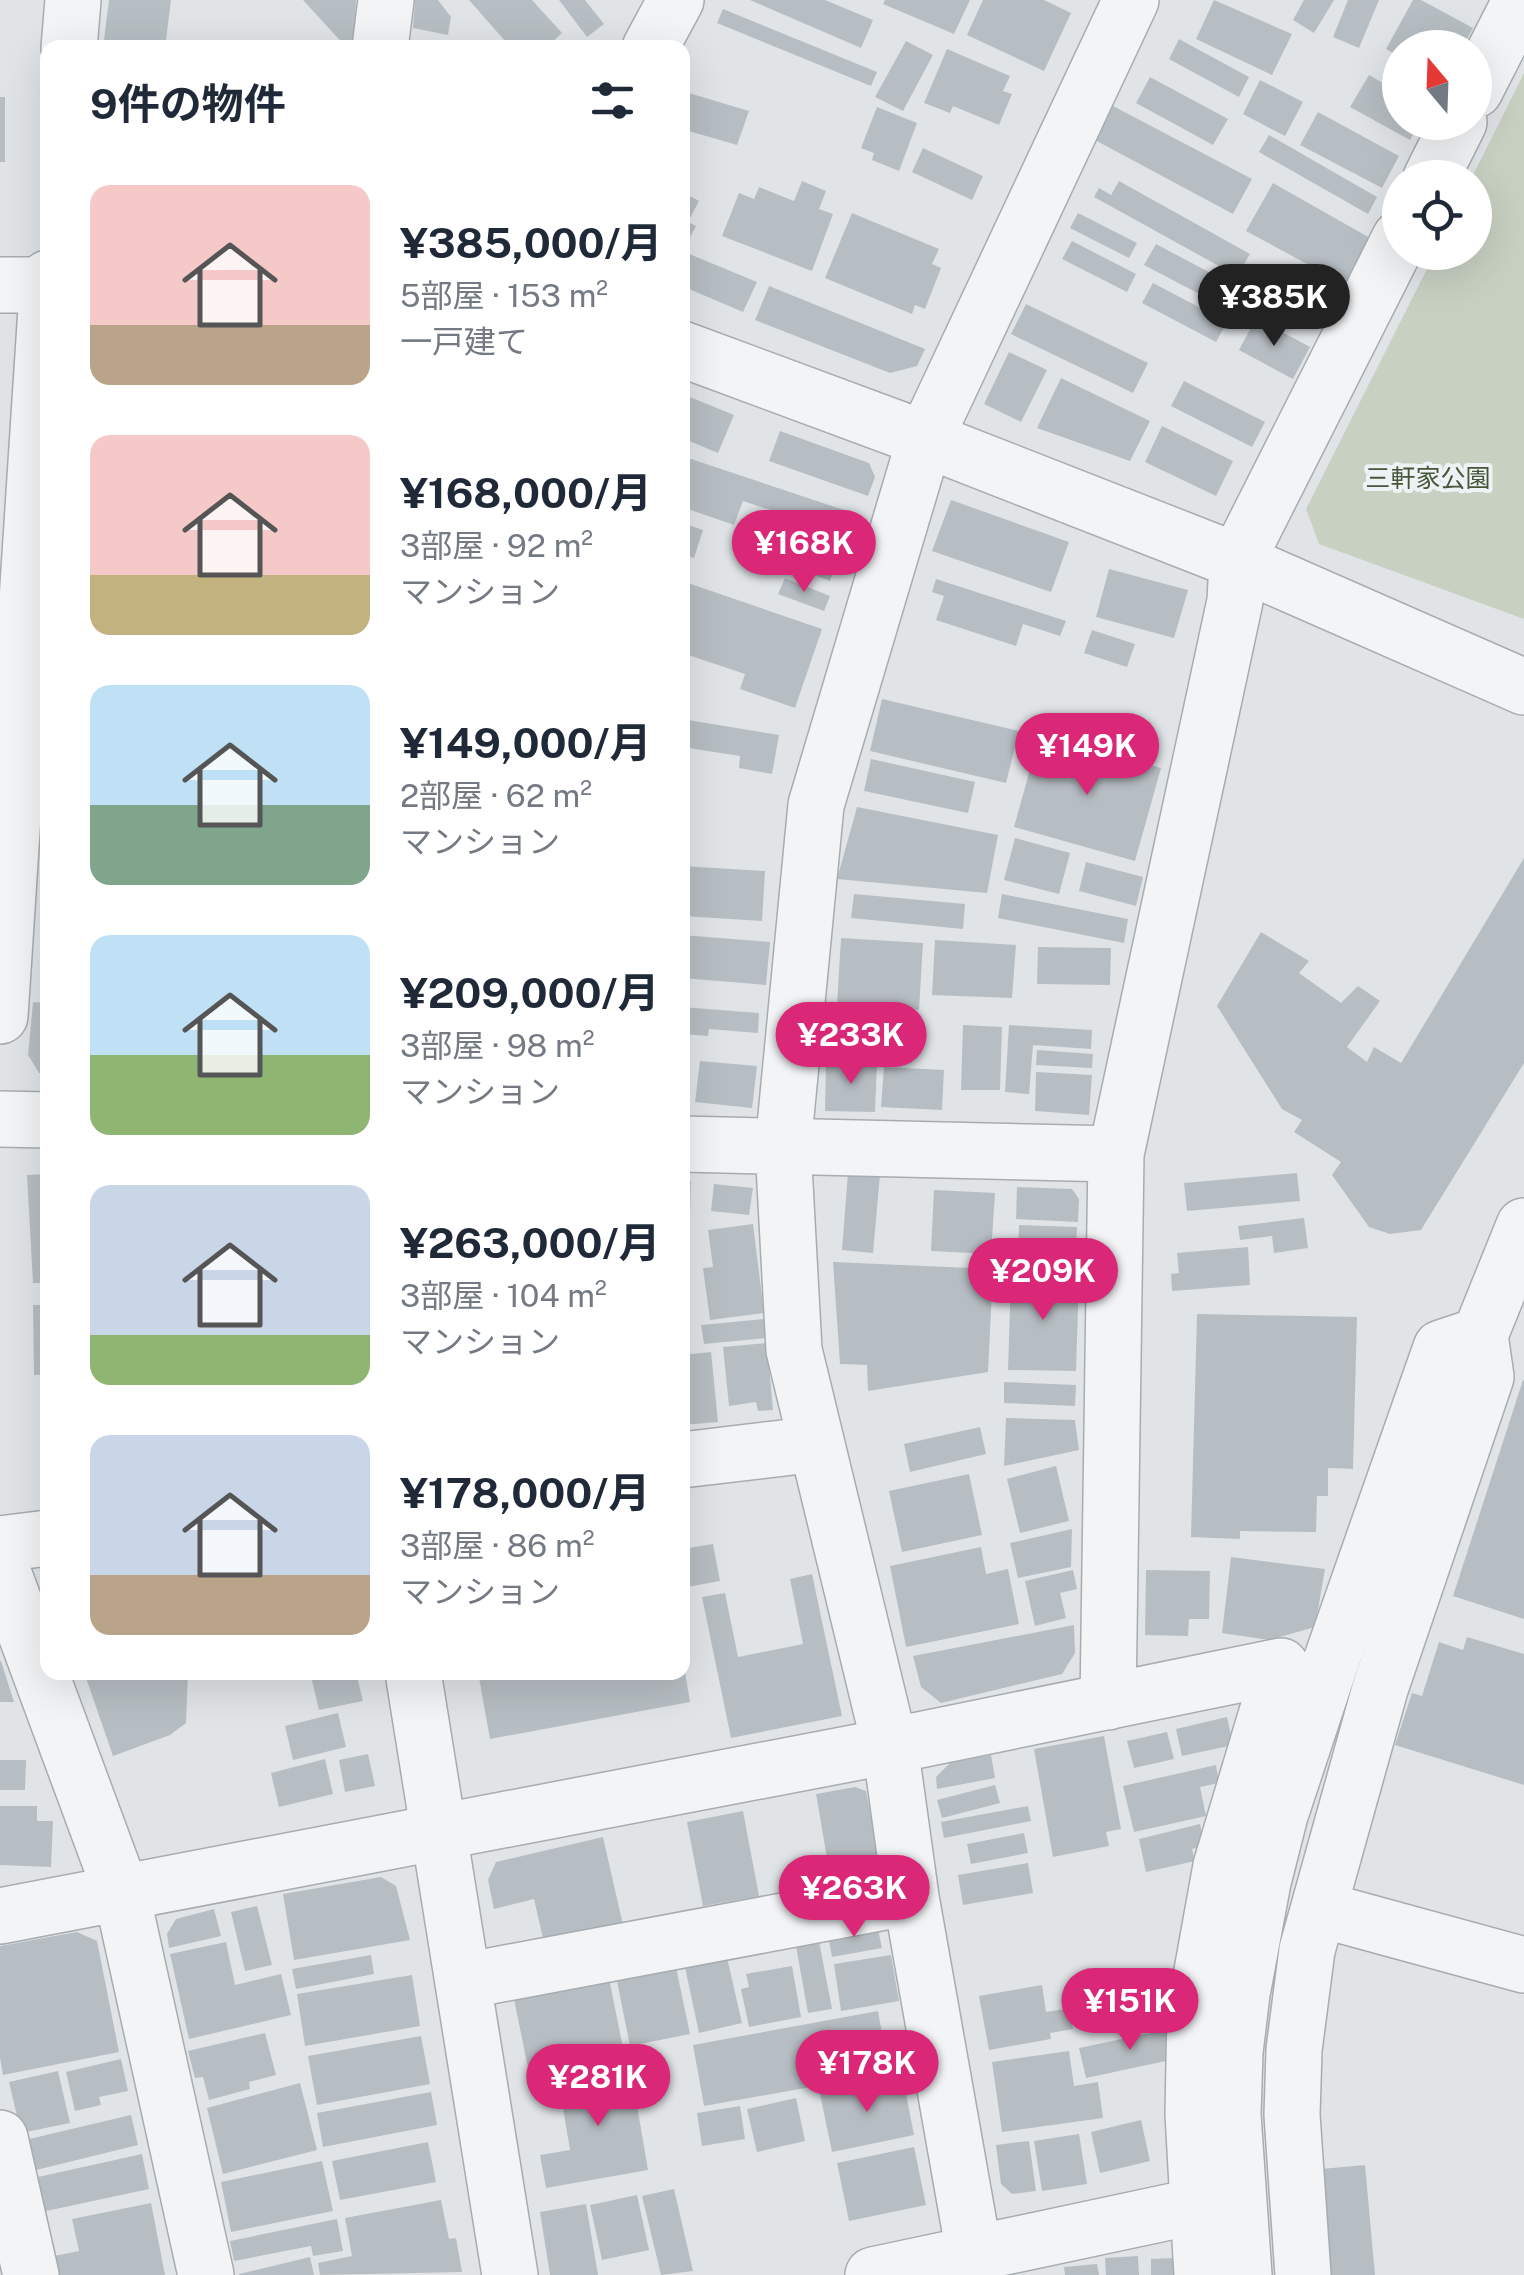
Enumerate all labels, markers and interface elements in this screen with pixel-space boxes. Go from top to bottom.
north arrow [1382,30,1492,140]
map controls [1382,30,1492,270]
icon: filters [585,73,640,128]
text: 9件の物件 [90,79,286,128]
button: locate [1382,160,1492,270]
text: ¥385,000/月 [400,218,663,267]
icon: home [170,225,290,345]
pin: ¥385K [1204,264,1344,349]
text: 5部屋 · 153 m² [400,277,608,314]
text: ¥385K [1220,278,1328,315]
text: 一戸建て [400,323,528,360]
park label: 三軒家公園 [1365,463,1491,493]
text: ¥168,000/月 [400,468,652,517]
icon: home [170,475,290,595]
pin: ¥168K [734,510,874,595]
text: ¥168K [754,524,854,561]
text: 3部屋 · 92 m² [400,527,593,564]
text: マンション [400,573,560,610]
pin: ¥149K [1017,713,1157,798]
text: ¥149,000/月 [400,718,651,767]
icon: home [170,725,290,845]
text: ¥149K [1037,727,1137,764]
text: 2部屋 · 62 m² [400,777,592,814]
text: マンション [400,823,560,860]
text: ¥209,000/月 [400,968,660,1017]
icon: home [170,975,290,1095]
pin: ¥233K [781,1002,921,1087]
text: ¥233K [798,1016,904,1053]
text: 3部屋 · 98 m² [400,1027,595,1064]
text: マンション [400,1073,560,1110]
text: ¥263,000/月 [400,1218,660,1267]
icon: home [170,1225,290,1345]
pin: ¥209K [973,1238,1113,1323]
text: ¥209K [990,1252,1096,1289]
text: 3部屋 · 104 m² [400,1277,607,1314]
text: マンション [400,1323,560,1360]
text: ¥178,000/月 [400,1468,650,1517]
icon: home [170,1475,290,1595]
text: 3部屋 · 86 m² [400,1527,594,1564]
text: マンション [400,1573,560,1610]
pin: ¥263K [784,1855,924,1940]
text: ¥263K [801,1869,907,1906]
pin: ¥151K [1060,1968,1200,2053]
text: ¥151K [1083,1982,1177,2019]
pin: ¥178K [797,2030,937,2115]
pin: ¥281K [528,2044,668,2129]
text: ¥178K [818,2044,916,2081]
text: ¥281K [548,2058,648,2095]

